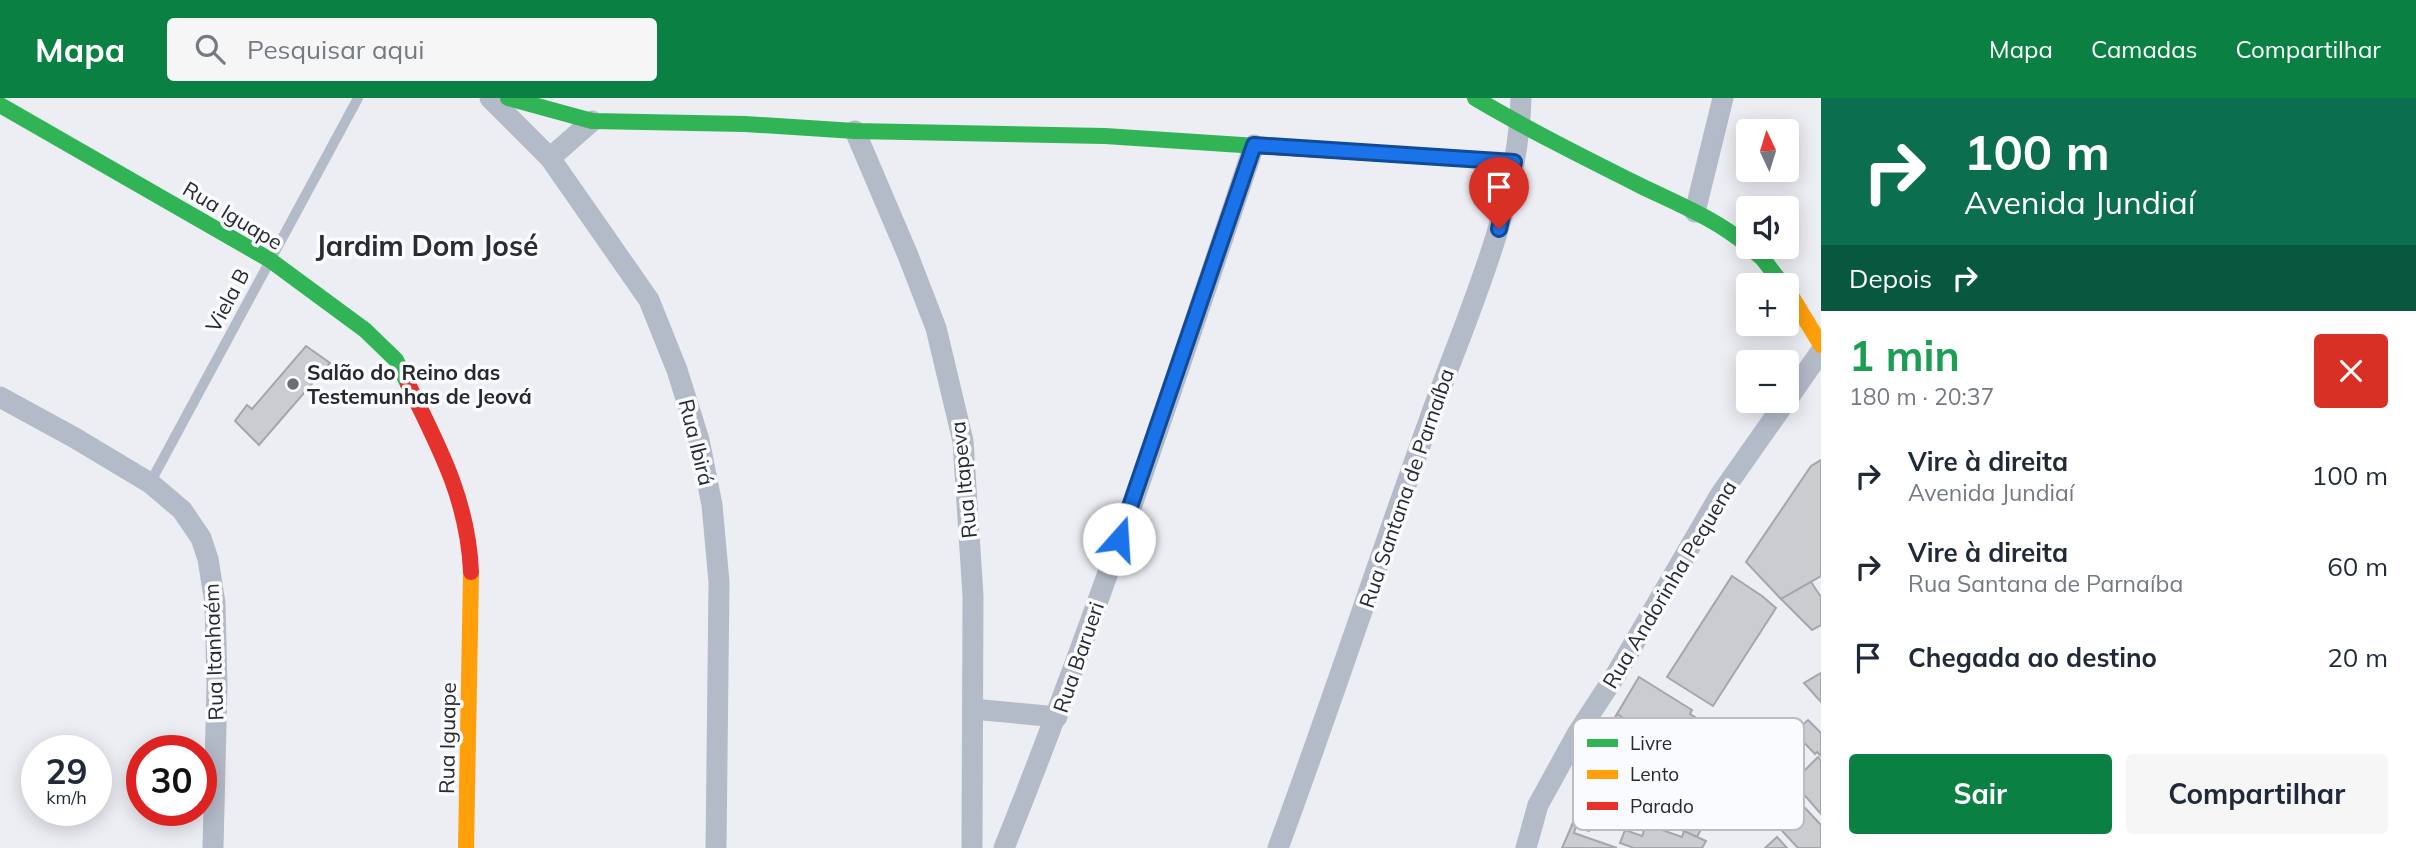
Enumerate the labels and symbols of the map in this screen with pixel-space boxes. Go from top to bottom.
north arrow [1736,119,1799,182]
pin [1469,157,1529,229]
street label: Rua Iguape [178,175,288,255]
district label: Jardim Dom José [316,228,538,263]
street label: Viela B [199,264,255,336]
place label: Salão do Reino das Testemunhas de Jeová [307,359,532,409]
street label: Rua Santana de Parnaíba [1353,365,1459,611]
marker: Salão do Reino das Testemunhas de Jeová [285,376,301,392]
street label: Rua Ibirá [674,396,720,488]
street label: Rua Itapeva [944,420,982,540]
street label: Rua Andorinha Pequena [1597,475,1741,693]
position arrow [1082,502,1156,576]
street label: Rua Itanhaém [198,583,228,721]
street label: Rua Barueri [1047,598,1109,716]
street label: Rua Iguape [433,682,461,794]
legend [1573,718,1804,830]
text: Livre [1630,731,1672,755]
speed limit sign: 30 [126,735,217,826]
text: Lento [1630,762,1679,786]
text: Parado [1630,794,1694,818]

